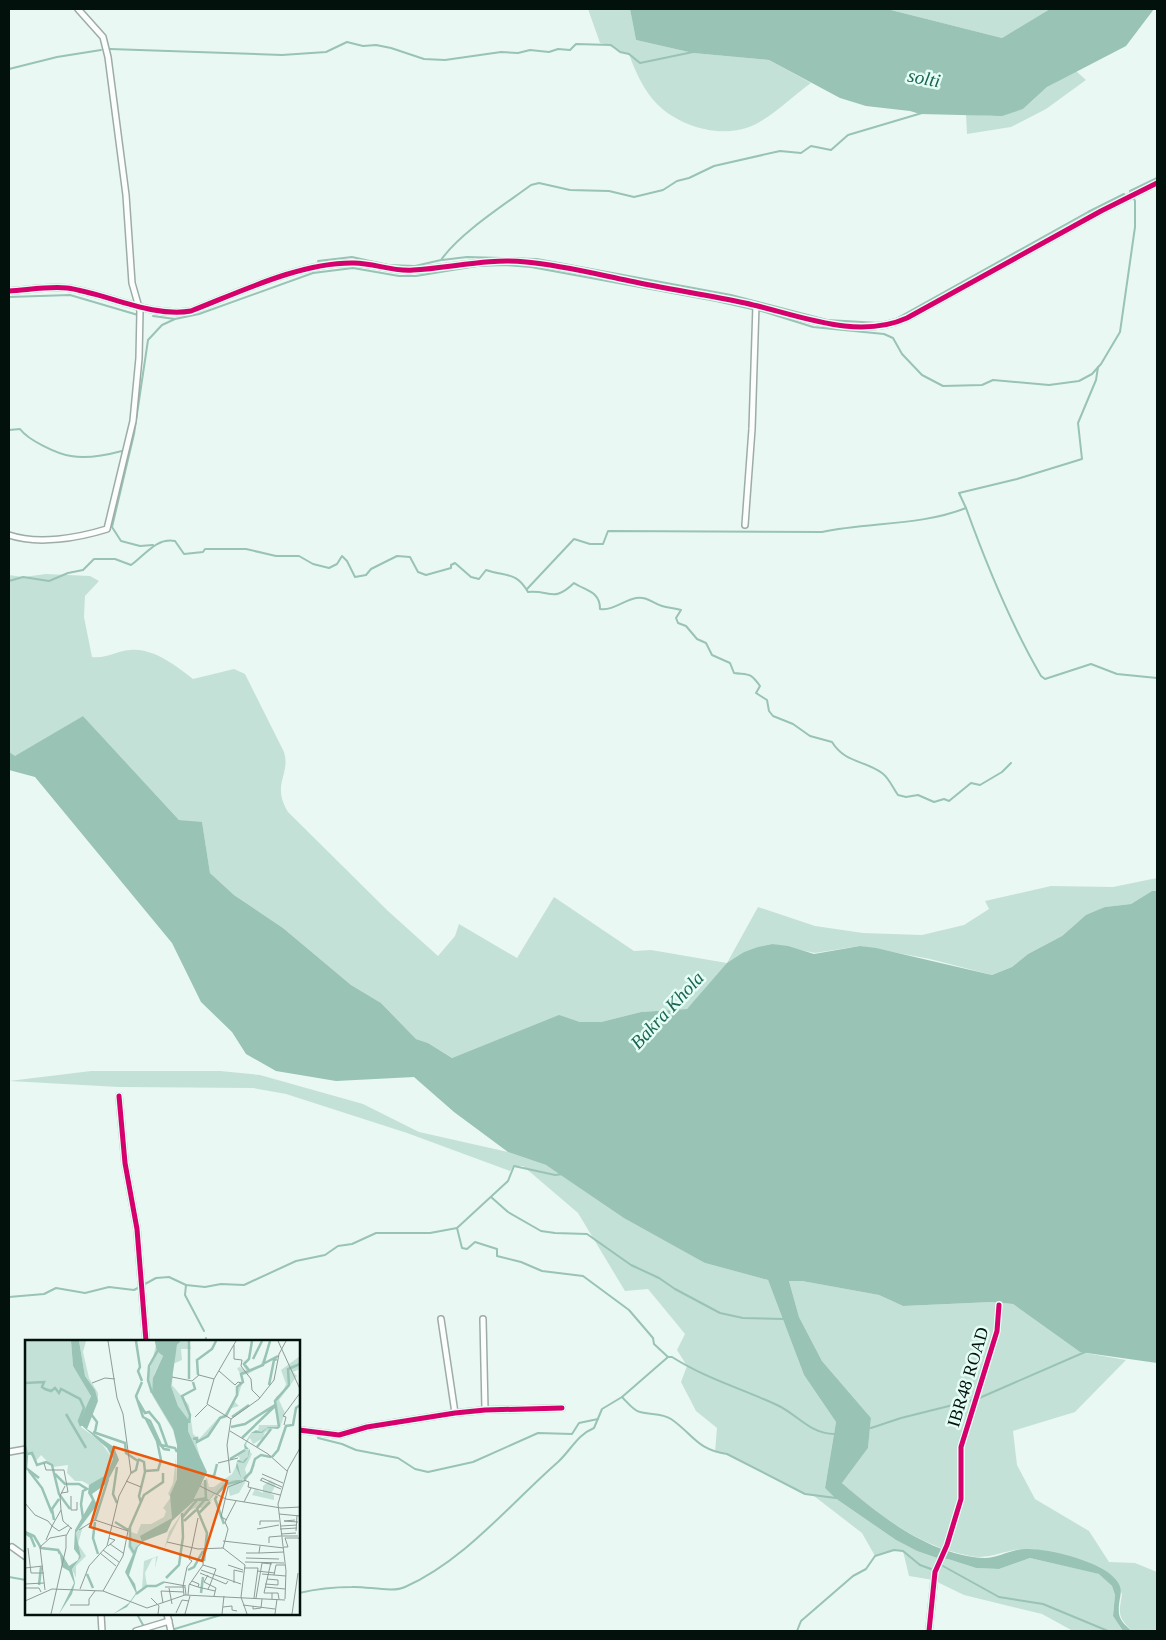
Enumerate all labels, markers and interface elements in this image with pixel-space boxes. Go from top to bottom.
water label: solti [906,65,942,91]
water label: Bakra Khola [626,967,708,1053]
street label: IBR48 ROAD [943,1325,993,1429]
inset map [25,1340,300,1615]

